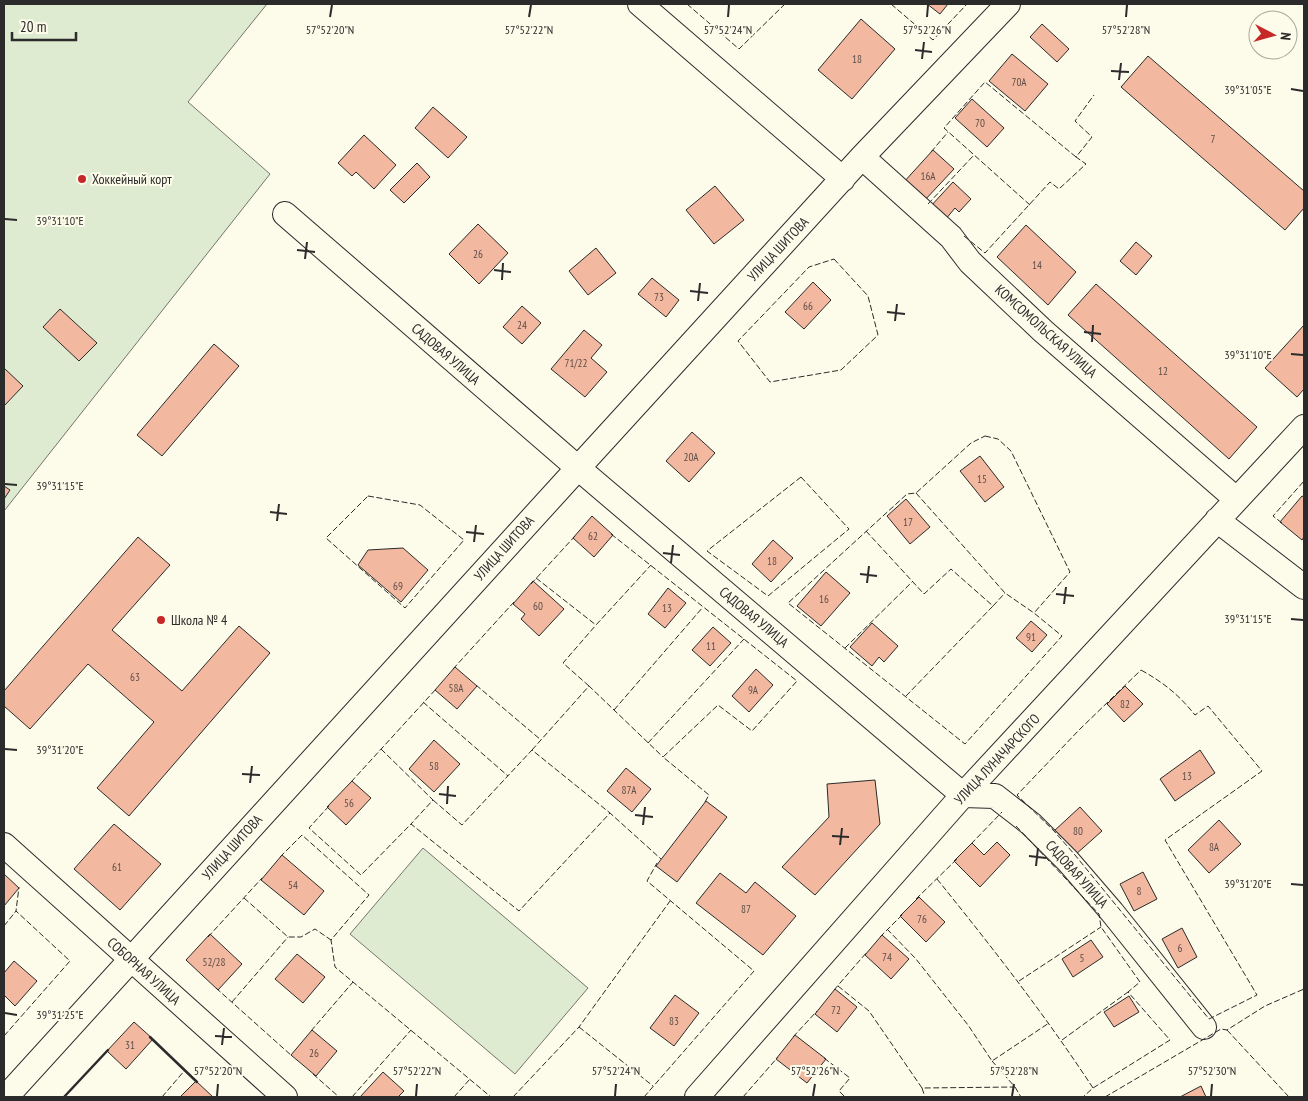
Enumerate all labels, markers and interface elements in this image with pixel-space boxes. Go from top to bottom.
scale bar [12,10,76,42]
north arrow [1248,10,1298,60]
text: 20 m [20,17,46,36]
text: 57°52'20"N [306,22,354,37]
text: 57°52'22"N [505,22,553,37]
text: 57°52'24"N [704,22,752,37]
text: 57°52'26"N [903,22,951,37]
text: 57°52'28"N [1102,22,1150,37]
text: N [1277,32,1295,41]
house number: 18 [852,52,862,66]
house number: 70А [1011,75,1027,89]
text: 39°31'05"E [1224,82,1272,97]
house number: 70 [975,116,985,130]
house number: 7 [1211,132,1216,146]
house number: 16А [920,169,936,183]
place label: Хоккейный корт [92,170,172,188]
marker: Хоккейный корт [76,173,88,185]
text: 39°31'10"E [36,213,84,228]
street label: УЛИЦА ШИТОВА [744,213,813,285]
house number: 26 [473,247,483,261]
house number: 14 [1032,258,1042,272]
street label: КОМСОМОЛЬСКАЯ УЛИЦА [991,280,1101,382]
house number: 73 [654,290,664,304]
house number: 66 [803,299,813,313]
house number: 24 [517,318,527,332]
street label: САДОВАЯ УЛИЦА [408,319,484,389]
text: 39°31'10"E [1224,347,1272,362]
house number: 71/22 [564,356,588,370]
house number: 12 [1158,364,1168,378]
house number: 20А [683,450,699,464]
house number: 15 [977,472,987,486]
text: 39°31'15"E [36,478,84,493]
street label: УЛИЦА ШИТОВА [470,511,538,584]
house number: 17 [903,515,913,529]
house number: 62 [588,529,598,543]
house number: 18 [767,554,777,568]
house number: 69 [393,579,403,593]
street label: САДОВАЯ УЛИЦА [716,583,793,651]
house number: 16 [819,592,829,606]
house number: 60 [533,599,543,613]
house number: 13 [662,601,672,615]
place label: Школа № 4 [171,611,228,629]
text: 39°31'15"E [1224,611,1272,626]
marker: Школа № 4 [155,614,167,626]
house number: 91 [1026,630,1036,644]
house number: 11 [706,639,716,653]
house number: 63 [130,670,140,684]
house number: 58А [448,681,464,695]
house number: 9А [748,683,759,697]
house number: 82 [1120,697,1130,711]
street label: УЛИЦА ЛУНАЧАРСКОГО [950,710,1044,808]
text: 39°31'20"E [36,742,84,757]
house number: 58 [429,759,439,773]
house number: 13 [1182,769,1192,783]
house number: 87А [621,783,637,797]
house number: 56 [344,796,354,810]
street label: УЛИЦА ШИТОВА [198,810,266,883]
house number: 80 [1073,824,1083,838]
street label: САДОВАЯ УЛИЦА [1042,836,1112,912]
house number: 8А [1209,840,1220,854]
house number: 61 [112,860,122,874]
text: 39°31'20"E [1224,876,1272,891]
house number: 54 [288,878,298,892]
house number: 8 [1137,884,1142,898]
house number: 87 [741,902,751,916]
house number: 76 [917,912,927,926]
street label: СОБОРНАЯ УЛИЦА [104,933,185,1009]
house number: 6 [1178,941,1183,955]
house number: 74 [882,950,892,964]
house number: 5 [1080,951,1085,965]
house number: 52/28 [202,955,226,969]
house number: 72 [831,1003,841,1017]
text: 39°31'25"E [36,1007,84,1022]
house number: 83 [669,1014,679,1028]
house number: 31 [125,1038,135,1052]
house number: 26 [309,1046,319,1060]
text: 57°52'20"N [194,1063,242,1078]
text: 57°52'22"N [393,1063,441,1078]
text: 57°52'24"N [592,1063,640,1078]
text: 57°52'26"N [791,1063,839,1078]
text: 57°52'28"N [990,1063,1038,1078]
text: 57°52'30"N [1188,1063,1236,1078]

